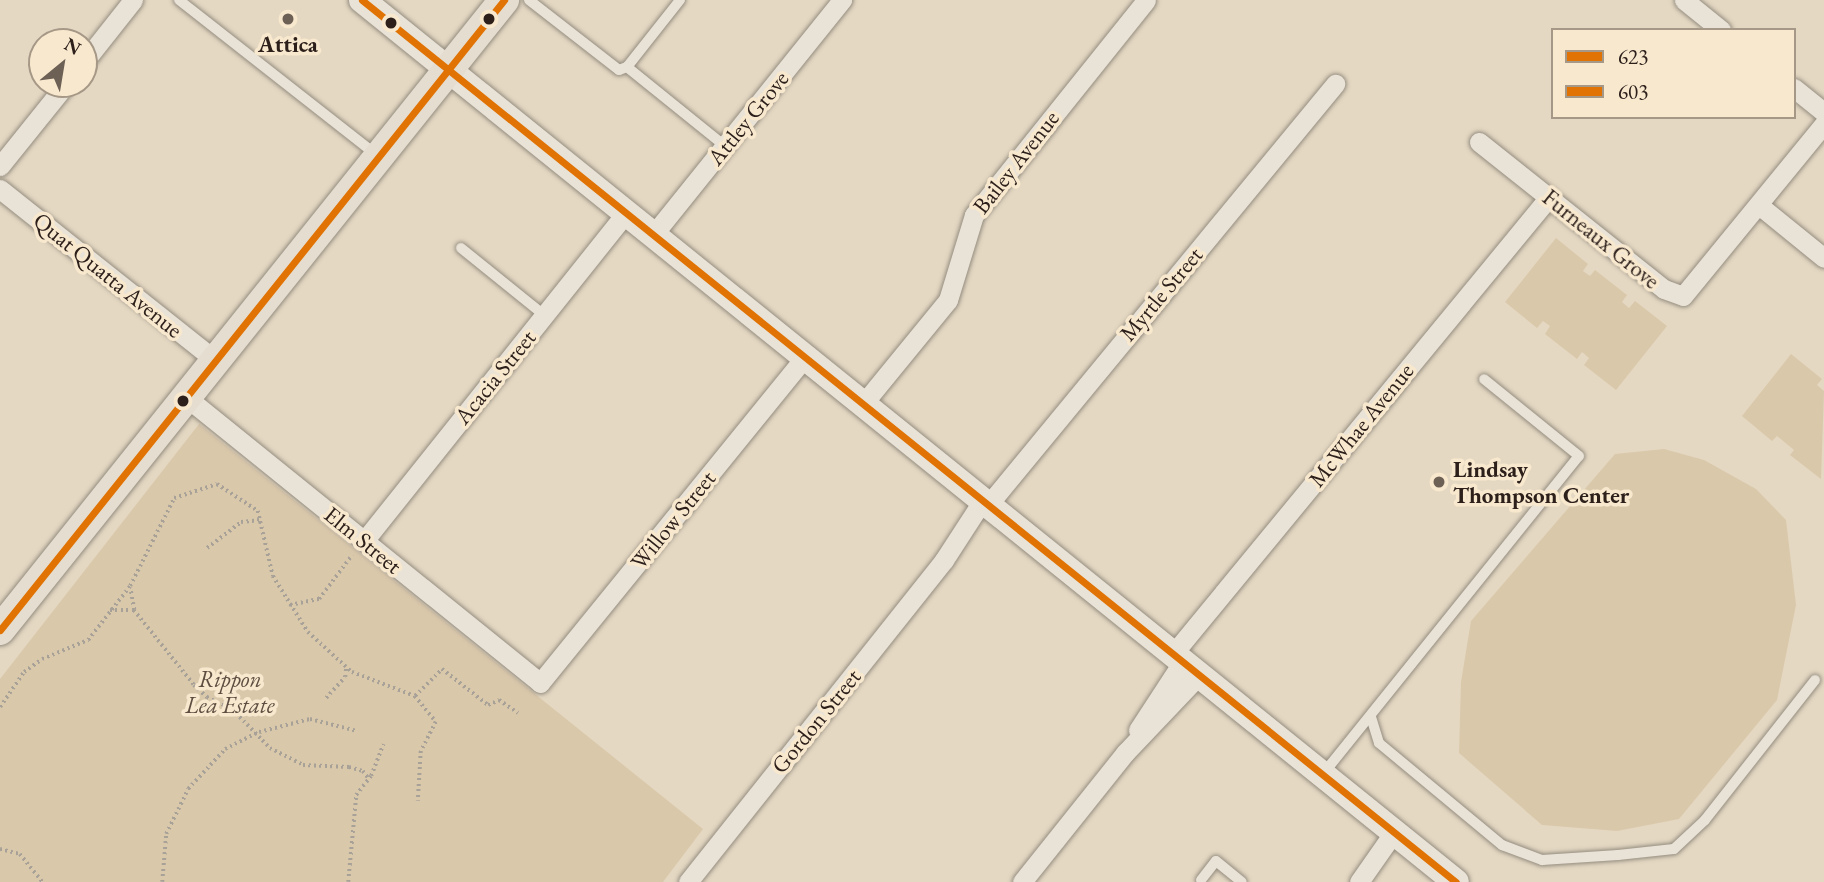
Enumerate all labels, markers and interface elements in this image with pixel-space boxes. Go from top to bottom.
marker: Attica [280,11,296,27]
unlabelled marker [482,12,496,26]
unlabelled marker [384,16,398,30]
north arrow [28,28,98,98]
legend [1551,28,1796,119]
place label: Attica [258,30,318,58]
text: N [60,31,86,61]
text: 623 [1618,43,1648,70]
street label: Attley Grove [702,65,794,171]
text: 603 [1618,78,1648,105]
street label: Bailey Avenue [967,105,1065,219]
street label: Furneaux Grove [1537,183,1665,295]
street label: Quat Quatta Avenue [28,206,188,344]
street label: Myrtle Street [1114,241,1208,347]
street label: Acacia Street [449,324,541,430]
street label: McWhae Avenue [1303,358,1419,492]
unlabelled marker [176,394,190,408]
place label: Lindsay Thompson Center [1453,455,1629,509]
street label: Willow Street [625,465,721,575]
marker: Lindsay Thompson Center [1431,474,1447,490]
street label: Elm Street [319,500,407,580]
street label: Gordon Street [766,663,866,779]
park label: Rippon Lea Estate [185,665,275,719]

